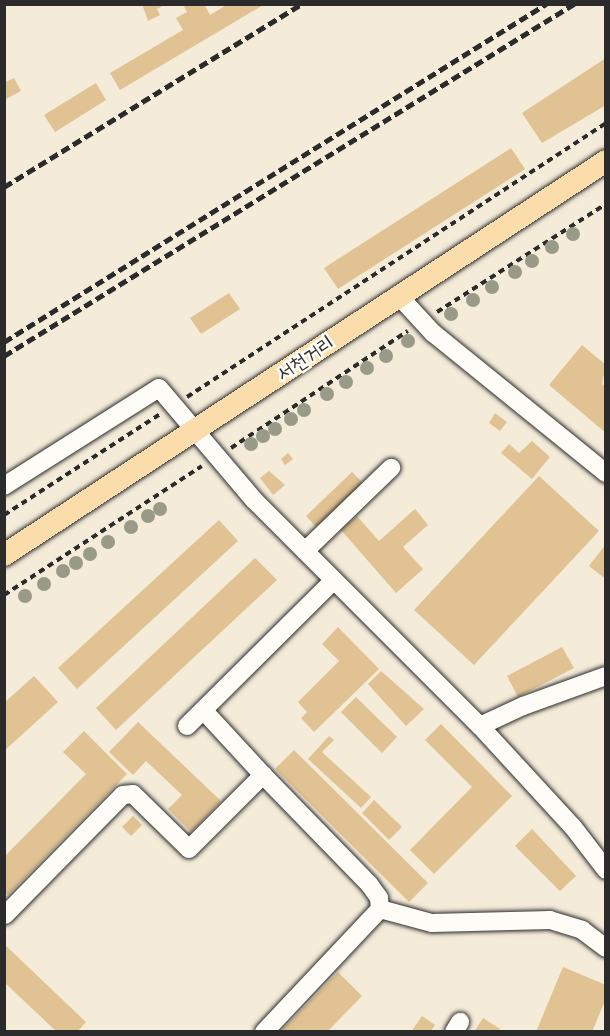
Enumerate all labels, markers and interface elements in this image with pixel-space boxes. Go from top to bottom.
street label: 서천거리 [272,330,338,386]

